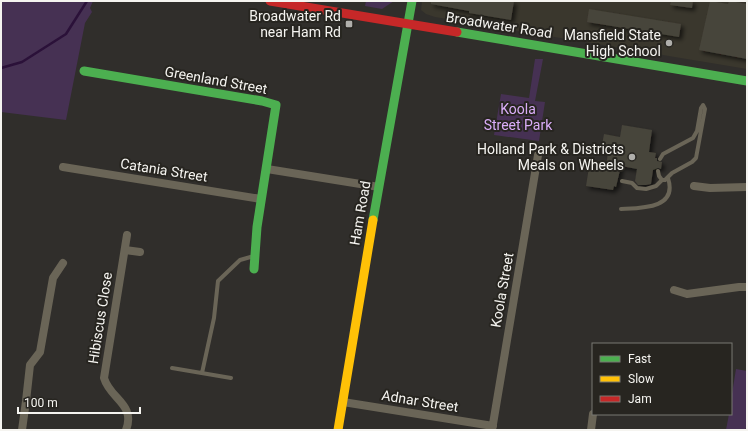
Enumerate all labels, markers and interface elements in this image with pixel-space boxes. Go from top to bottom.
place label: Broadwater Rd near Ham Rd [249,8,341,40]
street label: Broadwater Road [445,9,553,41]
marker: Broadwater Rd near Ham Rd [344,19,354,29]
place label: Mansfield State High School [564,27,661,59]
marker: Mansfield State High School [664,38,674,48]
street label: Greenland Street [164,63,269,97]
park label: Koola Street Park [484,101,553,133]
place label: Holland Park & Districts Meals on Wheels [477,141,624,173]
marker: Holland Park & Districts Meals on Wheels [627,152,637,162]
street label: Catania Street [119,155,209,185]
street label: Ham Road [346,179,374,247]
street label: Koola Street [488,251,517,329]
street label: Hibiscus Close [85,271,115,365]
legend [592,343,732,415]
text: Fast [628,352,651,366]
text: Slow [628,372,654,386]
street label: Adnar Street [380,387,460,415]
scale bar [18,389,140,415]
text: Jam [628,392,652,406]
text: 100 m [24,396,58,410]

